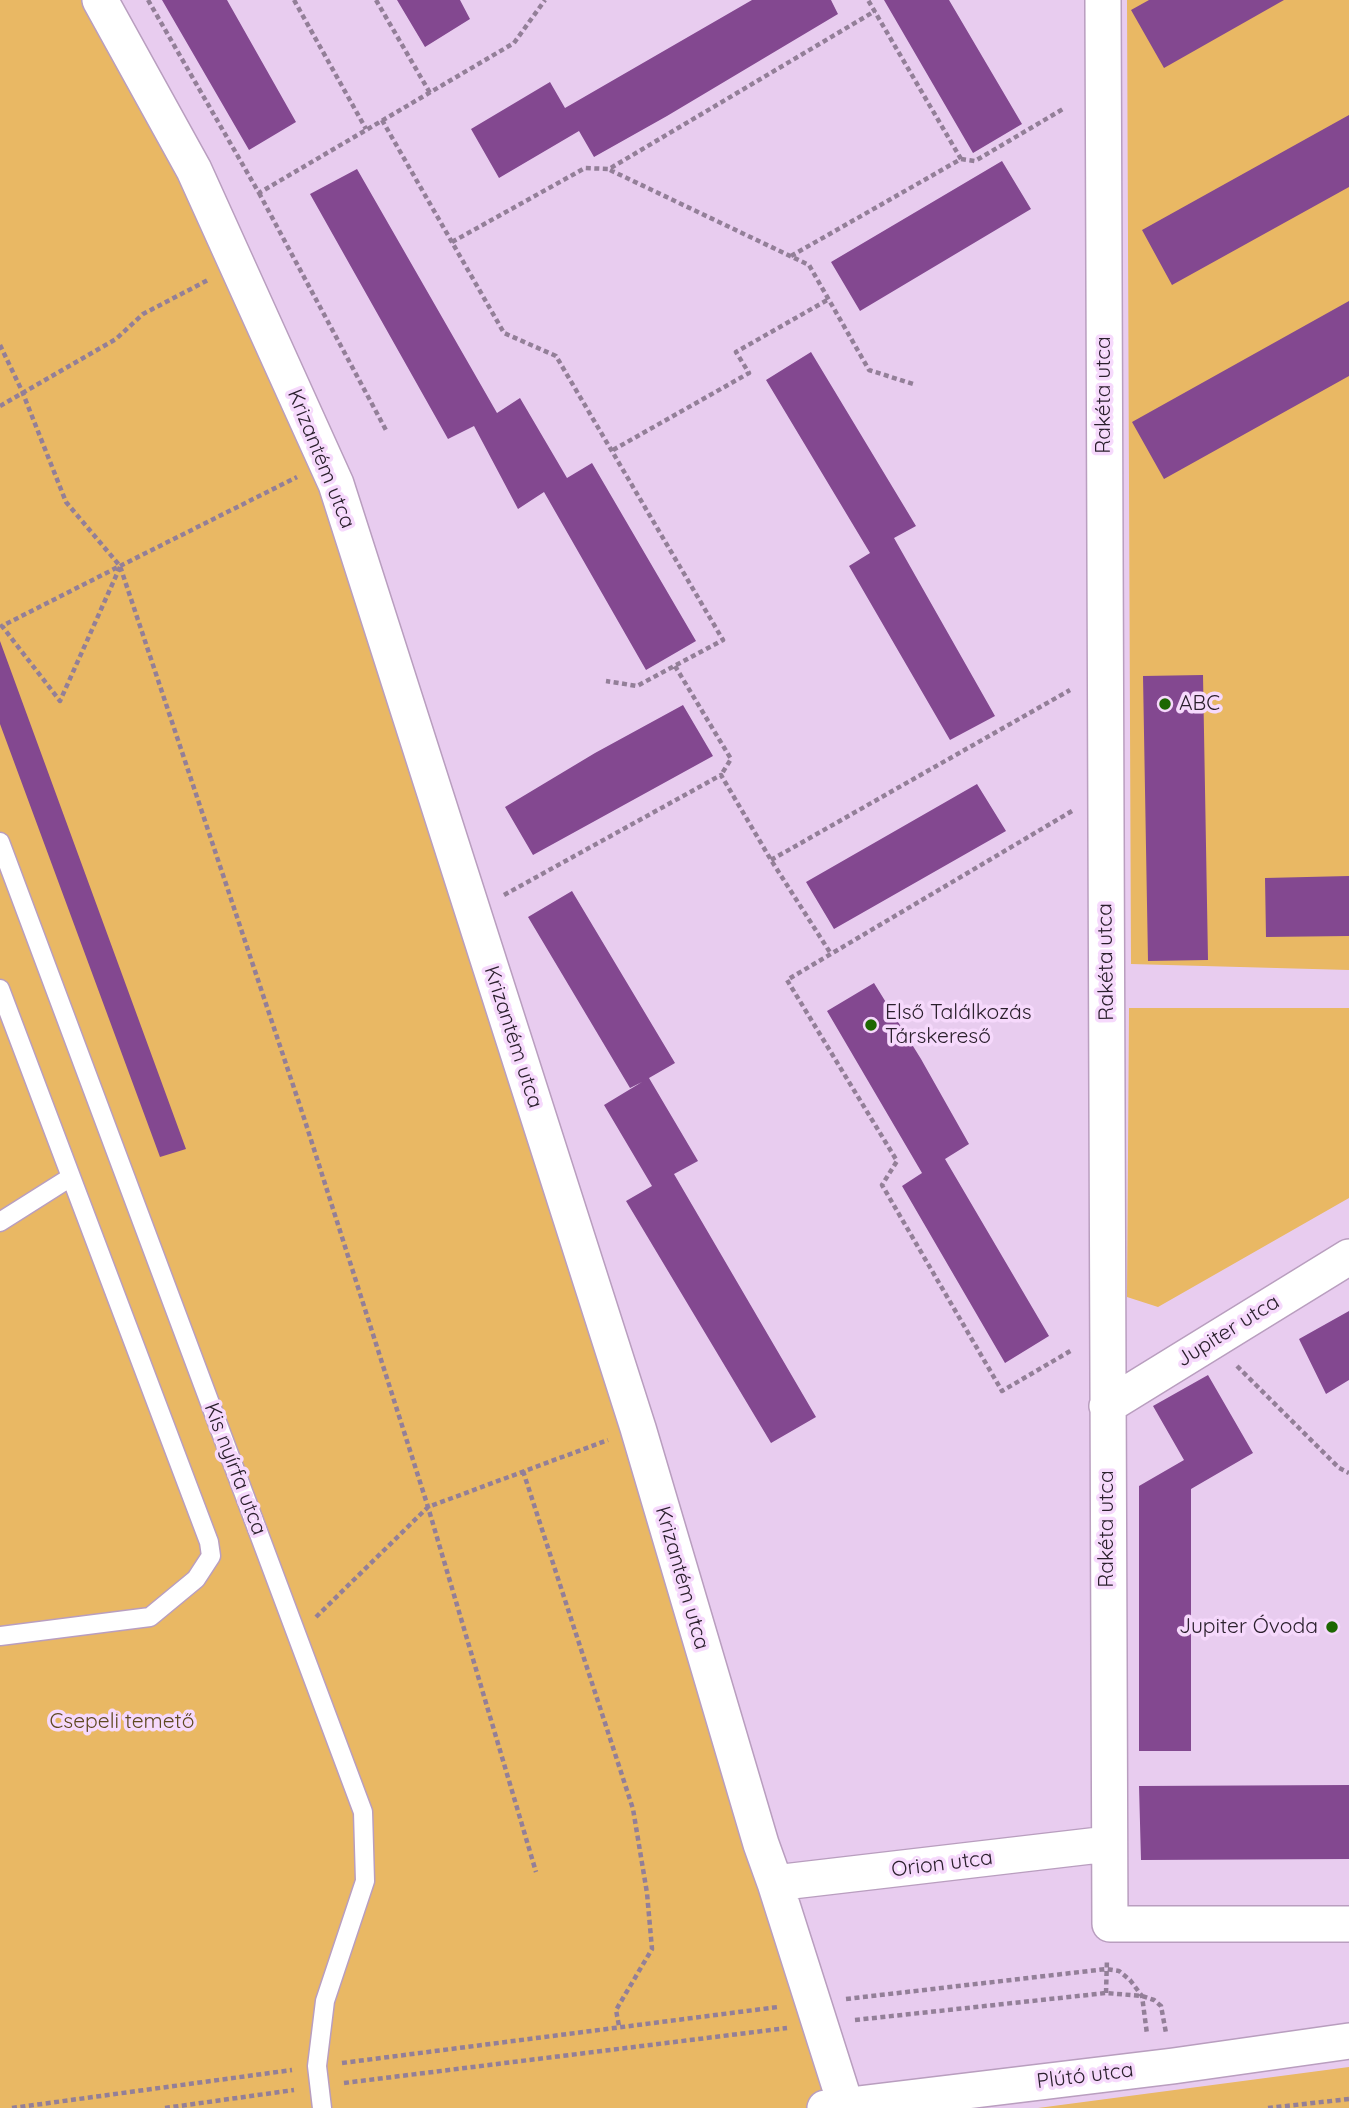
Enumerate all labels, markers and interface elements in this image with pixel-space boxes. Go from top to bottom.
street label: Rakéta utca [1091,336,1117,454]
street label: Krizantém utca [282,386,360,532]
place label: ABC [1179,691,1220,717]
marker: ABC [1157,696,1173,712]
street label: Rakéta utca [1092,903,1120,1021]
street label: Krizantém utca [478,963,548,1111]
place label: Első Találkozás Társkereső [885,1000,1032,1050]
marker: Első Találkozás Társkereső [863,1017,879,1033]
street label: Jupiter utca [1172,1289,1284,1373]
street label: Kis nyírfa utca [198,1399,272,1539]
street label: Rakéta utca [1094,1470,1120,1588]
street label: Krizantém utca [650,1503,714,1653]
place label: Jupiter Óvoda [1179,1614,1318,1640]
marker: Jupiter Óvoda [1324,1619,1340,1635]
park label: Csepeli temető [50,1709,194,1735]
street label: Orion utca [890,1845,994,1883]
street label: Plútó utca [1035,2058,1135,2094]

